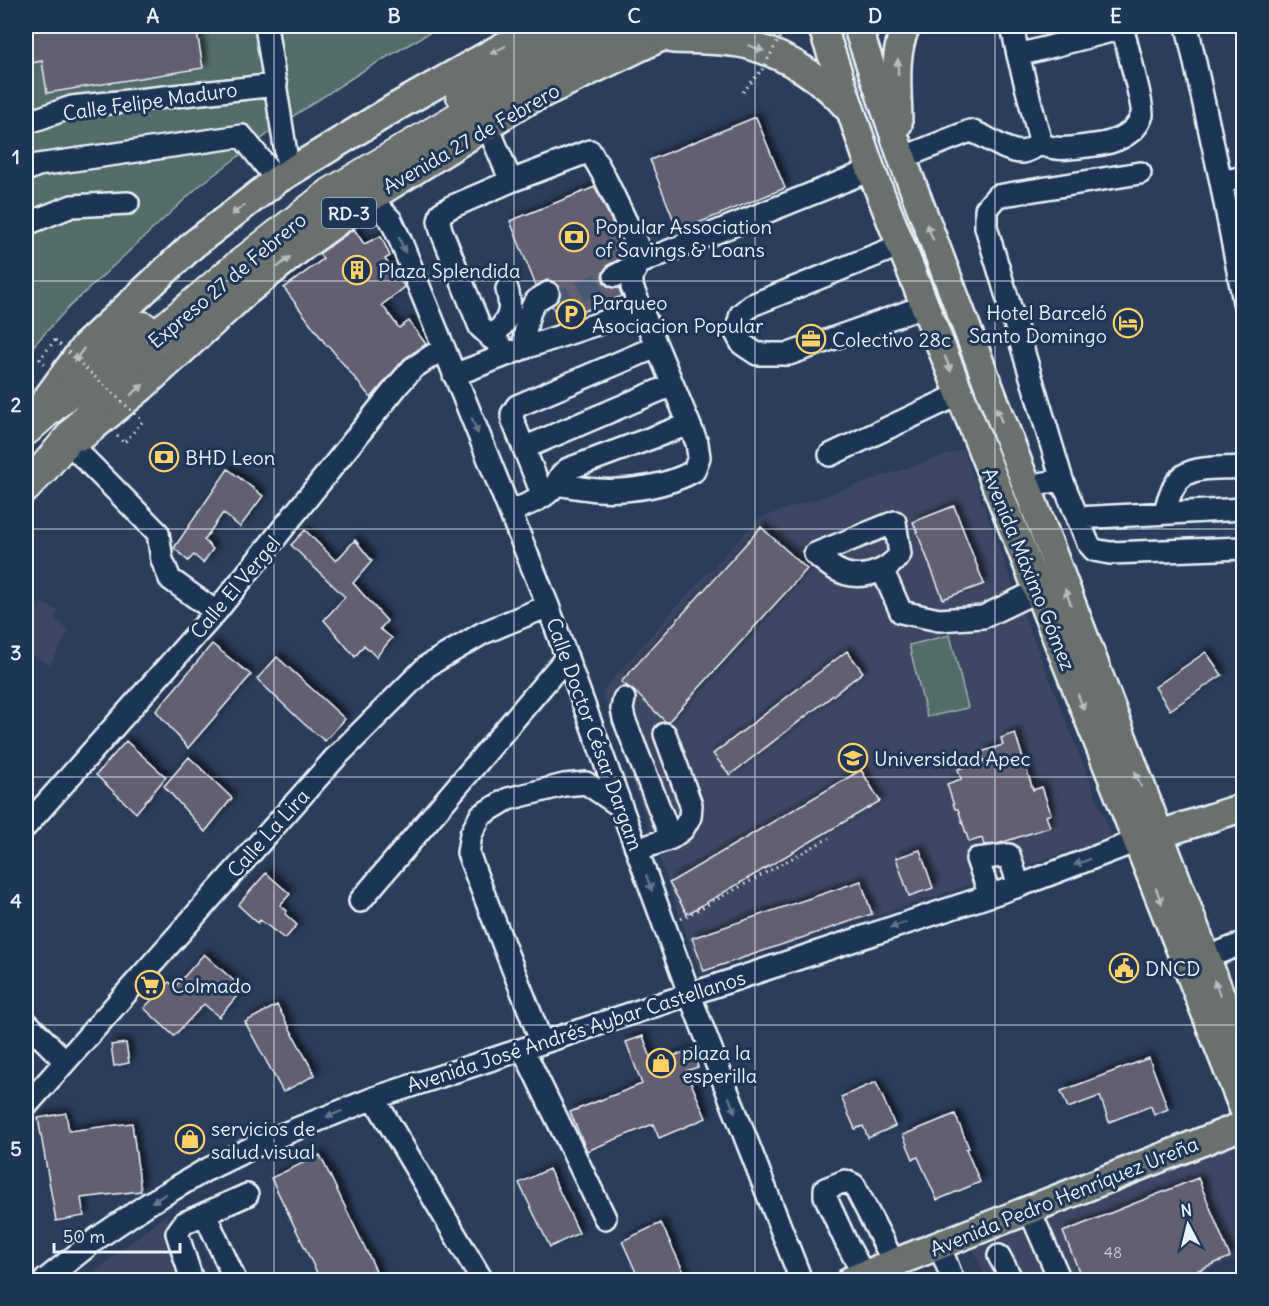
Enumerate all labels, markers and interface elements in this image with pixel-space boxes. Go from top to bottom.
text: A [147,3,160,28]
text: B [387,3,401,28]
text: C [627,3,641,28]
text: D [868,3,882,28]
text: E [1110,3,1122,28]
one-way arrow [748,43,766,53]
one-way arrow [489,45,506,55]
one-way arrow [893,58,903,77]
street label: Calle Felipe Maduro [61,76,239,126]
street label: Avenida 27 de Febrero [378,77,564,199]
text: 1 [12,144,20,169]
road number: RD-3 [322,198,376,228]
one-way arrow [230,204,246,216]
street label: Expreso 27 de Febrero [143,207,311,353]
place label: Popular Association of Savings & Loans [595,214,772,262]
bank icon: Popular Association of Savings & Loans [558,221,590,253]
one-way arrow [925,223,935,241]
one-way arrow [397,237,407,255]
building icon: Plaza Splendida [341,254,373,286]
one-way arrow [276,256,291,268]
place label: Plaza Splendida [378,258,520,283]
place label: Parqueo Asociacion Popular [592,290,763,338]
parking icon: Parqueo Asociacion Popular [555,298,587,330]
place label: Hotel Barceló Santo Domingo [969,300,1107,348]
hotel icon: Hotel Barceló Santo Domingo [1112,307,1144,339]
office icon: Colectivo 28c [795,323,827,355]
place label: Colectivo 28c [832,327,951,352]
one-way arrow [73,347,85,363]
one-way arrow [944,355,953,373]
one-way arrow [129,384,145,397]
text: 2 [11,392,22,417]
one-way arrow [994,406,1003,424]
one-way arrow [470,418,480,436]
bank icon: BHD Leon [148,441,180,473]
place label: BHD Leon [185,445,275,470]
street label: Avenida Máximo Gómez [977,464,1081,674]
street label: Calle El Vergel [185,530,285,644]
one-way arrow [1063,588,1073,606]
street label: Calle Doctor César Dargam [541,614,649,854]
text: 3 [10,640,22,665]
one-way arrow [1077,693,1087,711]
school or university icon: Universidad Apec [837,742,869,774]
place label: Universidad Apec [874,746,1031,771]
one-way arrow [1133,770,1143,788]
street label: Calle La Lira [222,784,314,882]
one-way arrow [1073,858,1091,867]
one-way arrow [644,875,654,893]
one-way arrow [1154,887,1164,905]
text: 4 [10,888,22,913]
one-way arrow [889,921,907,930]
public building icon: DNCD [1108,952,1140,984]
place label: DNCD [1145,956,1200,981]
street label: Avenida José Andrés Aybar Castellanos [404,964,748,1098]
supermarket icon: Colmado [134,969,166,1001]
place label: Colmado [171,973,252,998]
one-way arrow [1212,978,1222,996]
place label: plaza la esperilla [682,1040,757,1088]
shop icon: plaza la esperilla [645,1047,677,1079]
one-way arrow [728,1096,737,1114]
one-way arrow [325,1109,343,1119]
place label: servicios de salud visual [211,1116,315,1164]
shop icon: servicios de salud visual [174,1123,206,1155]
street label: Avenida Pedro Henríquez Ureña [926,1131,1202,1261]
text: 5 [10,1136,22,1161]
one-way arrow [151,1192,167,1203]
north arrow [1158,1195,1218,1255]
text: N [1179,1200,1193,1221]
scale bar [54,1216,180,1254]
text: 50 m [63,1225,105,1248]
house number: 48 [1104,1242,1122,1262]

